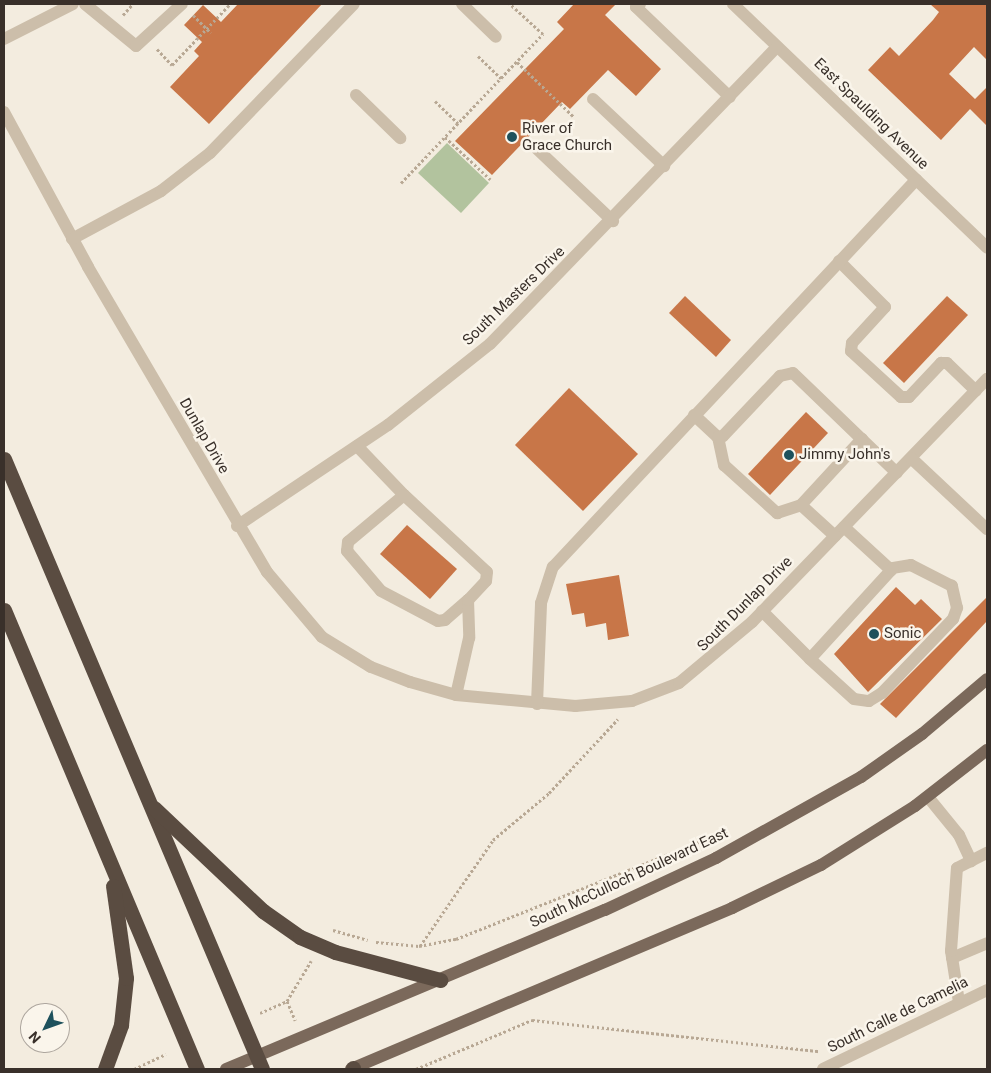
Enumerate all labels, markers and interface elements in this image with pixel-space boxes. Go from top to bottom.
street label: East Spaulding Avenue [810,55,932,173]
place label: River of Grace Church [522,119,612,154]
marker: River of Grace Church [506,131,518,143]
street label: South Masters Drive [459,243,569,349]
street label: Dunlap Drive [175,395,233,477]
place label: Jimmy John's [799,446,890,464]
marker: Jimmy John's [783,449,795,461]
street label: South Dunlap Drive [694,553,796,655]
place label: Sonic [884,625,921,643]
marker: Sonic [868,628,880,640]
street label: South McCulloch Boulevard East [527,824,731,932]
street label: South Calle de Camelia [825,973,971,1057]
north arrow [20,1003,70,1053]
text: N [25,1028,44,1046]

